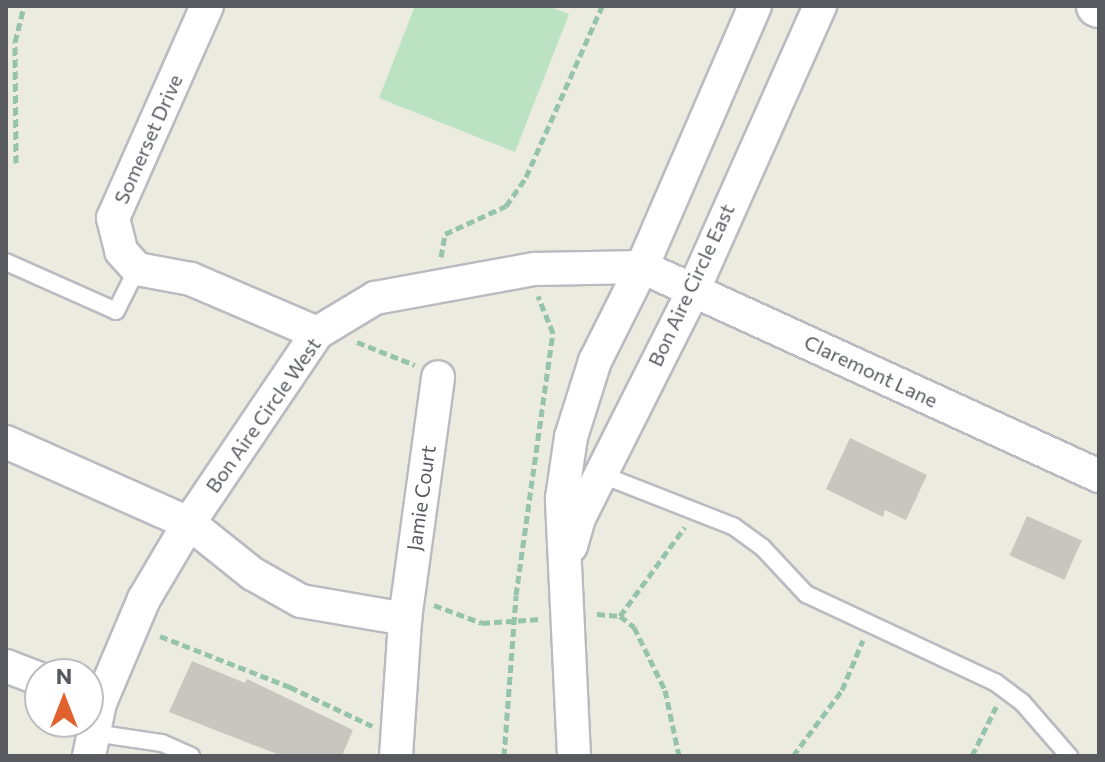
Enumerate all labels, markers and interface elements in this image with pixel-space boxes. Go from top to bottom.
street label: Somerset Drive [109,71,187,207]
street label: Bon Aire Circle East [643,200,739,370]
street label: Claremont Lane [801,330,941,412]
street label: Bon Aire Circle West [200,333,326,497]
street label: Jamie Court [402,444,440,552]
north arrow [24,658,104,738]
text: N [56,662,72,689]

